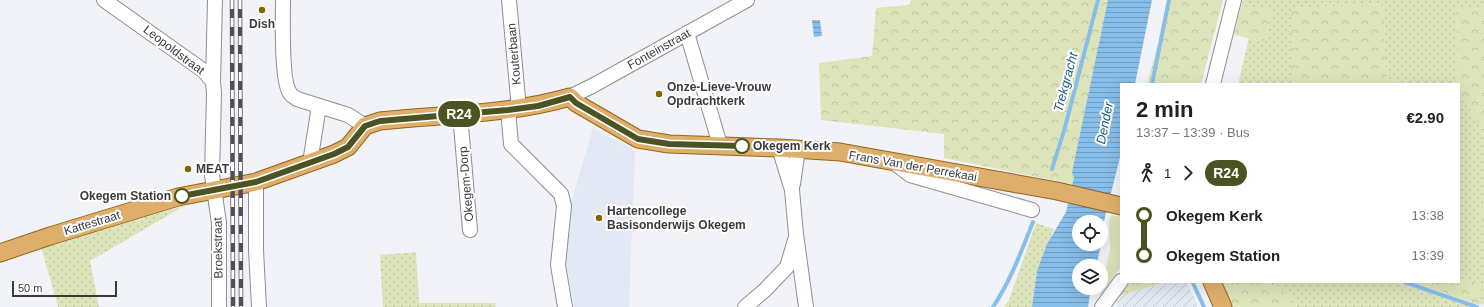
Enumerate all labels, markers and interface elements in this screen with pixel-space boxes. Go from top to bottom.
marker: Dish [257,5,267,15]
place label: Dish [249,17,275,31]
street label: Kouterbaan [504,22,524,86]
street label: Leopoldstraat [141,23,208,78]
street label: Fonteinstraat [625,26,694,72]
water label: Trekgracht [1050,49,1081,114]
place label: Onze-Lieve-Vrouw Opdrachtkerk [667,80,772,108]
marker: Onze-Lieve-Vrouw Opdrachtkerk [654,89,664,99]
text: 2 min [1136,97,1193,122]
water label: Dender [1093,100,1116,145]
line badge: R24 [436,101,482,127]
text: R24 [446,106,472,122]
text: €2.90 [1406,109,1444,126]
text: 13:37 – 13:39 · Bus [1136,125,1249,140]
marker: Okegem Kerk [734,138,750,154]
place label: Okegem Kerk [753,139,831,153]
street label: Okegem-Dorp [456,146,476,222]
street label: Frans Van der Perrekaai [848,148,978,184]
place label: MEAT [196,162,230,176]
icon: walk [1136,162,1158,184]
icon: forward [1177,162,1199,184]
marker: MEAT [183,164,193,174]
text: R24 [1213,165,1239,181]
text: 1 [1164,166,1171,181]
marker: Okegem Station [174,188,190,204]
place label: Okegem Station [80,189,171,203]
place label: Hartencollege Basisonderwijs Okegem [607,204,746,232]
text: Okegem Kerk [1166,207,1263,224]
street label: Kattestraat [62,208,122,238]
text: 13:38 [1411,208,1444,223]
marker: Hartencollege Basisonderwijs Okegem [594,213,604,223]
map controls [1072,215,1108,295]
button: locate [1072,215,1108,251]
street label: Broekstraat [210,217,226,279]
text: Okegem Station [1166,247,1280,264]
text: 13:39 [1411,248,1444,263]
button: layers [1072,259,1108,295]
scale bar [12,279,117,298]
text: 50 m [18,282,42,294]

